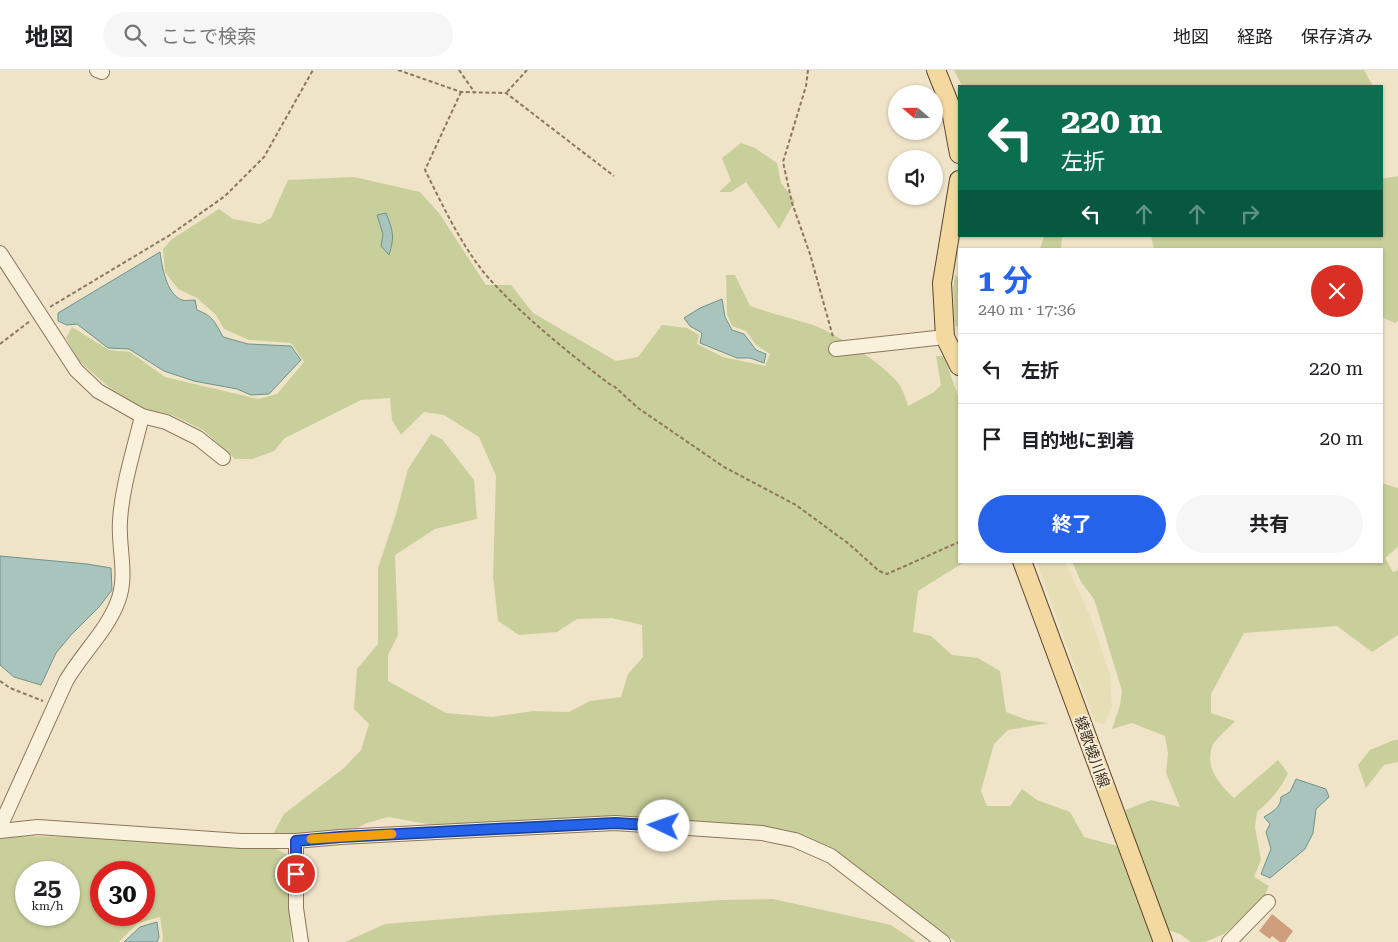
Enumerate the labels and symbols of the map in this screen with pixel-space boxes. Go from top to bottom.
north arrow [888,85,942,140]
street label: 綾歌綾川線 [1071,714,1113,790]
position arrow [637,799,689,851]
pin [275,853,317,895]
speed limit sign: 30 [90,861,155,926]

